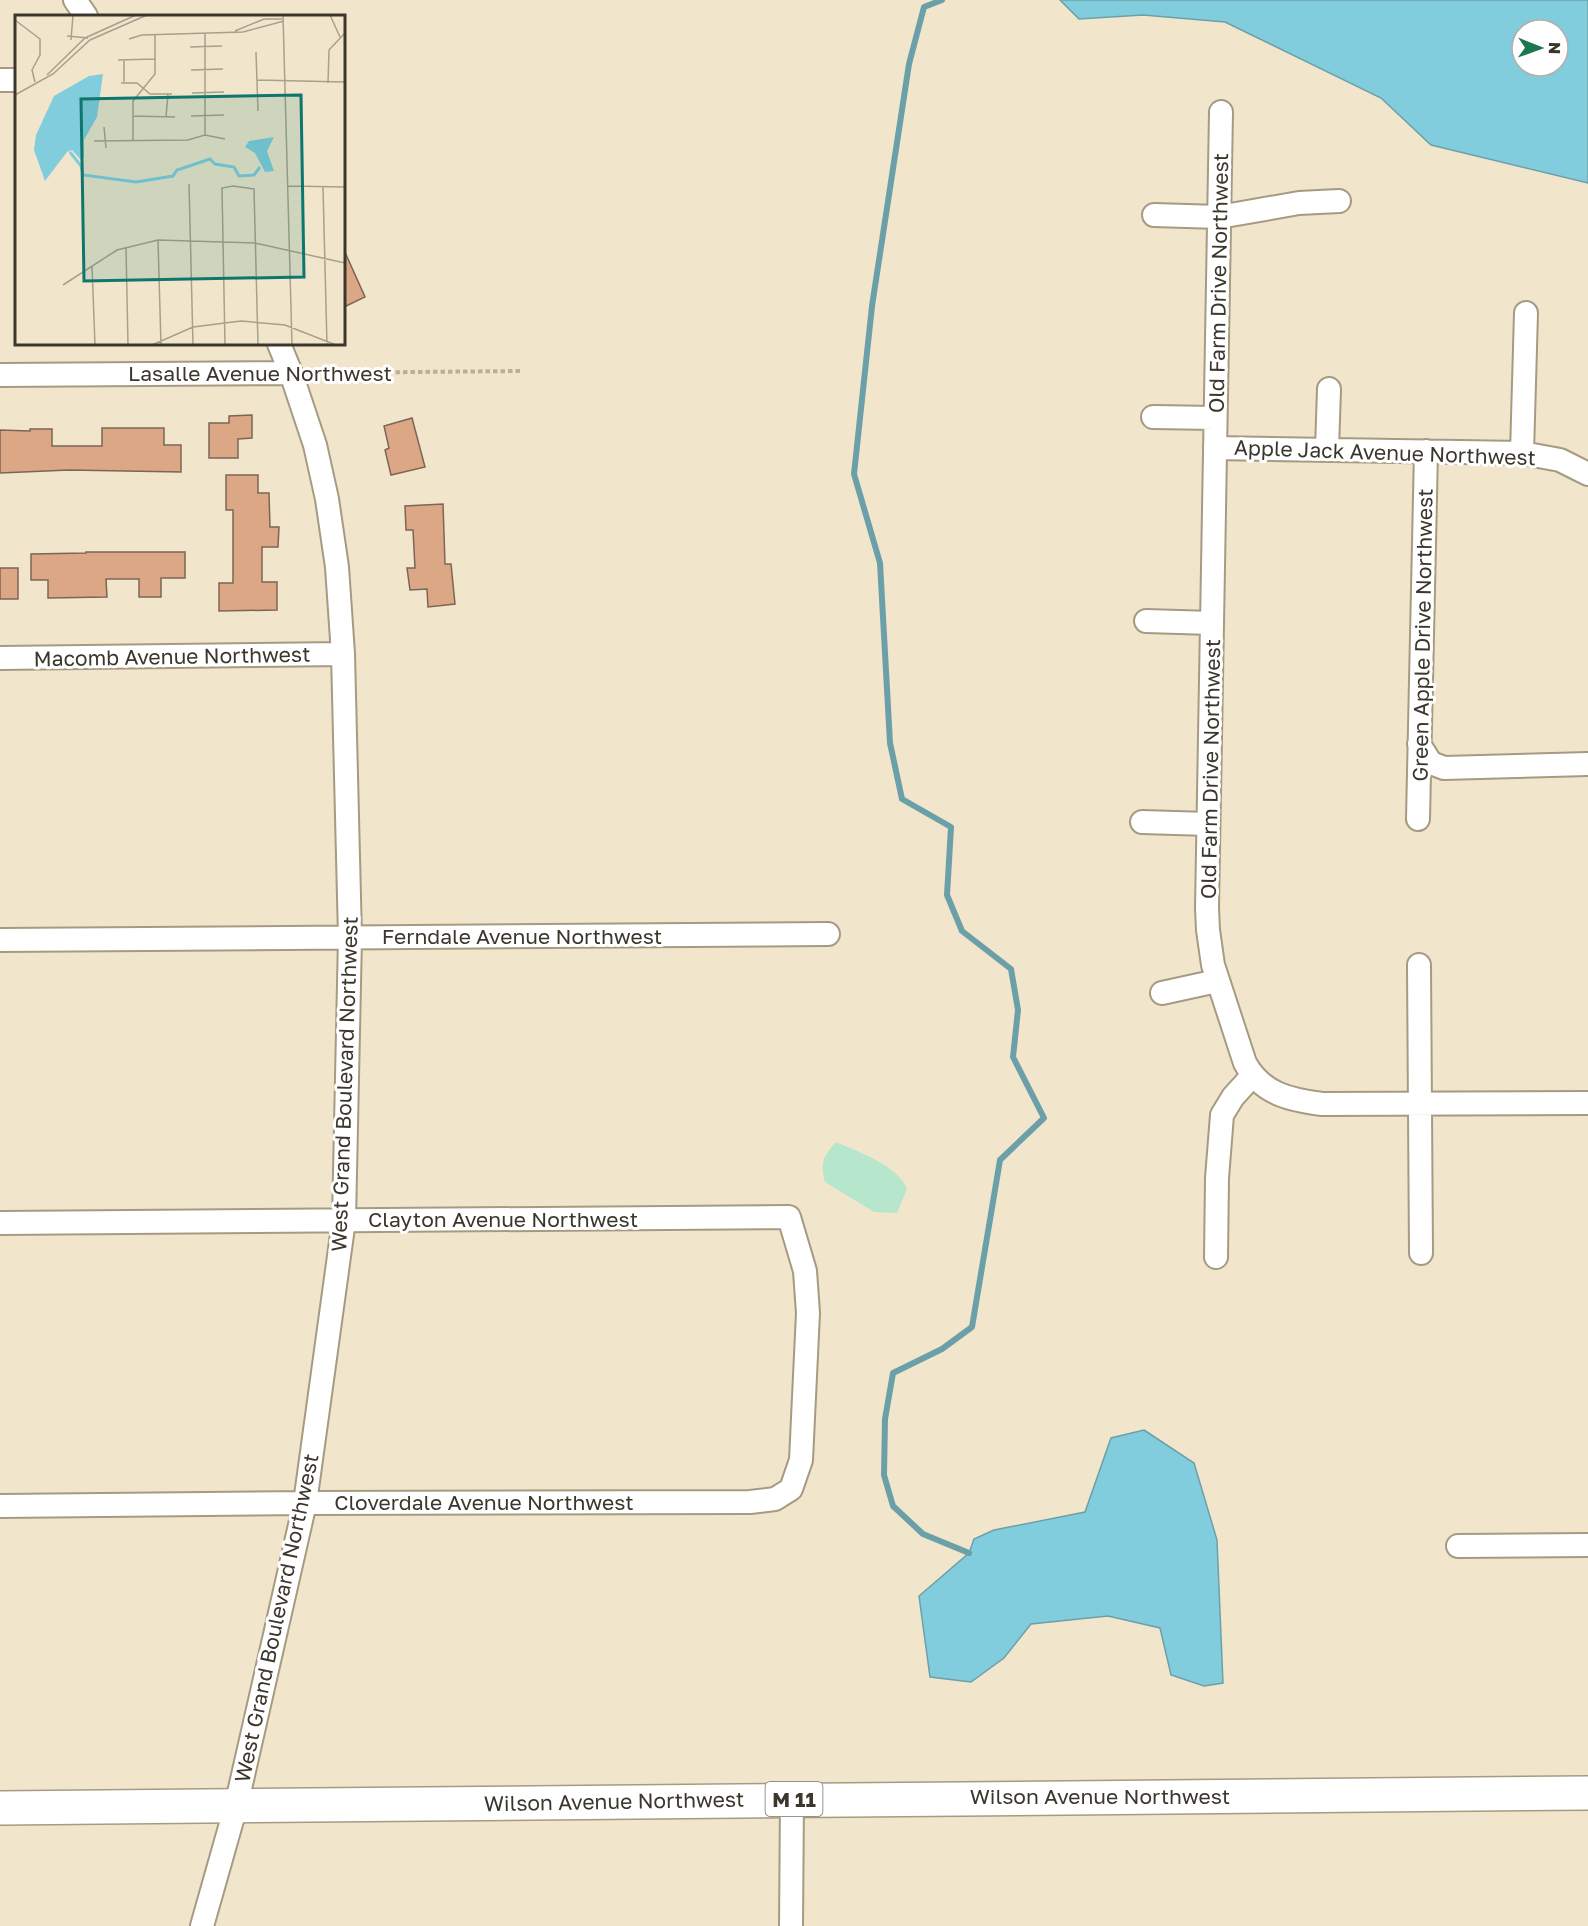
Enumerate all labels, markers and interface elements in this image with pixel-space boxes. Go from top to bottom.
inset map [15,15,345,345]
north arrow [1510,18,1570,78]
text: N [1545,42,1565,55]
street label: Old Farm Drive Northwest [1203,153,1233,413]
street label: Lasalle Avenue Northwest [128,360,392,386]
street label: Apple Jack Avenue Northwest [1234,434,1536,470]
street label: Green Apple Drive Northwest [1406,488,1438,782]
street label: Old Farm Drive Northwest [1195,639,1225,899]
street label: Macomb Avenue Northwest [33,641,311,671]
street label: West Grand Boulevard Northwest [325,916,363,1252]
street label: Ferndale Avenue Northwest [382,923,662,949]
street label: Clayton Avenue Northwest [368,1206,638,1232]
street label: West Grand Boulevard Northwest [228,1451,324,1785]
street label: Cloverdale Avenue Northwest [334,1489,634,1515]
road number: M 11 [766,1782,822,1816]
street label: Wilson Avenue Northwest [970,1783,1230,1809]
street label: Wilson Avenue Northwest [484,1786,744,1816]

